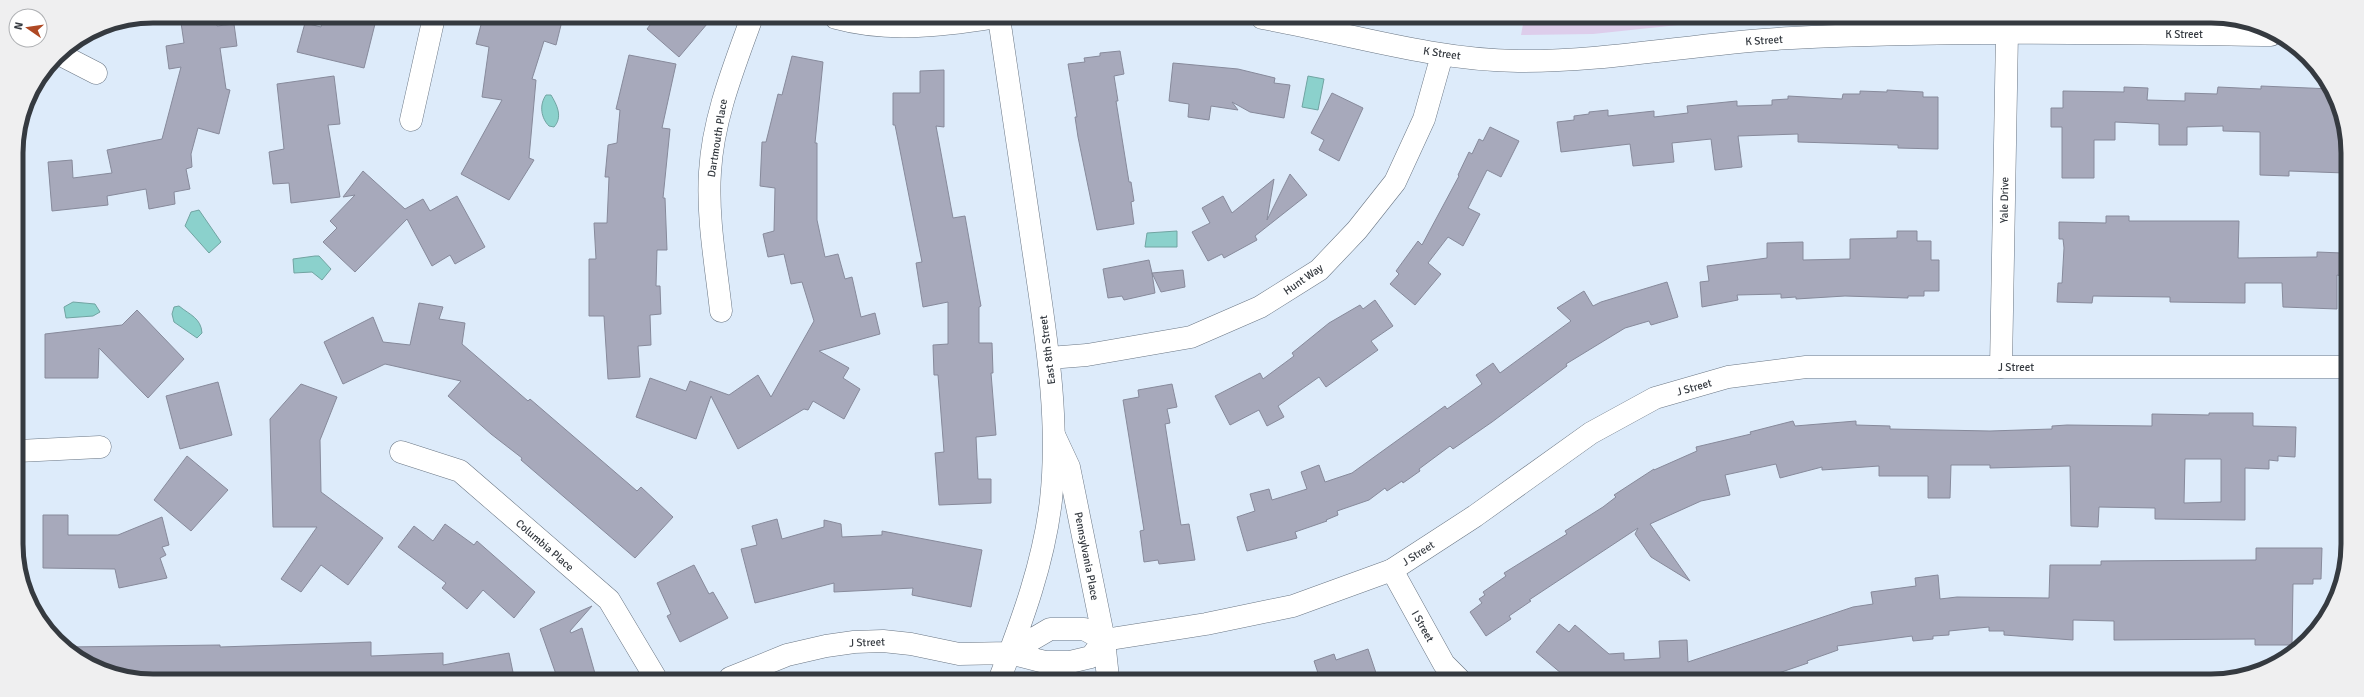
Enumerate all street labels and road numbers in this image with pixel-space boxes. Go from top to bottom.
street label: K Street [2165,28,2203,41]
street label: K Street [1745,33,1783,48]
street label: K Street [1422,44,1462,63]
street label: Dartmouth Place [705,98,730,178]
street label: Yale Drive [1998,177,2011,223]
street label: Hunt Way [1281,261,1326,298]
street label: East 8th Street [1037,314,1058,385]
street label: J Street [1998,361,2034,374]
street label: J Street [1675,376,1713,399]
street label: Pennsylvania Place [1072,511,1101,601]
street label: Columbia Place [513,517,576,574]
street label: J Street [1400,538,1437,569]
street label: I Street [1409,608,1437,645]
street label: J Street [849,635,885,650]

